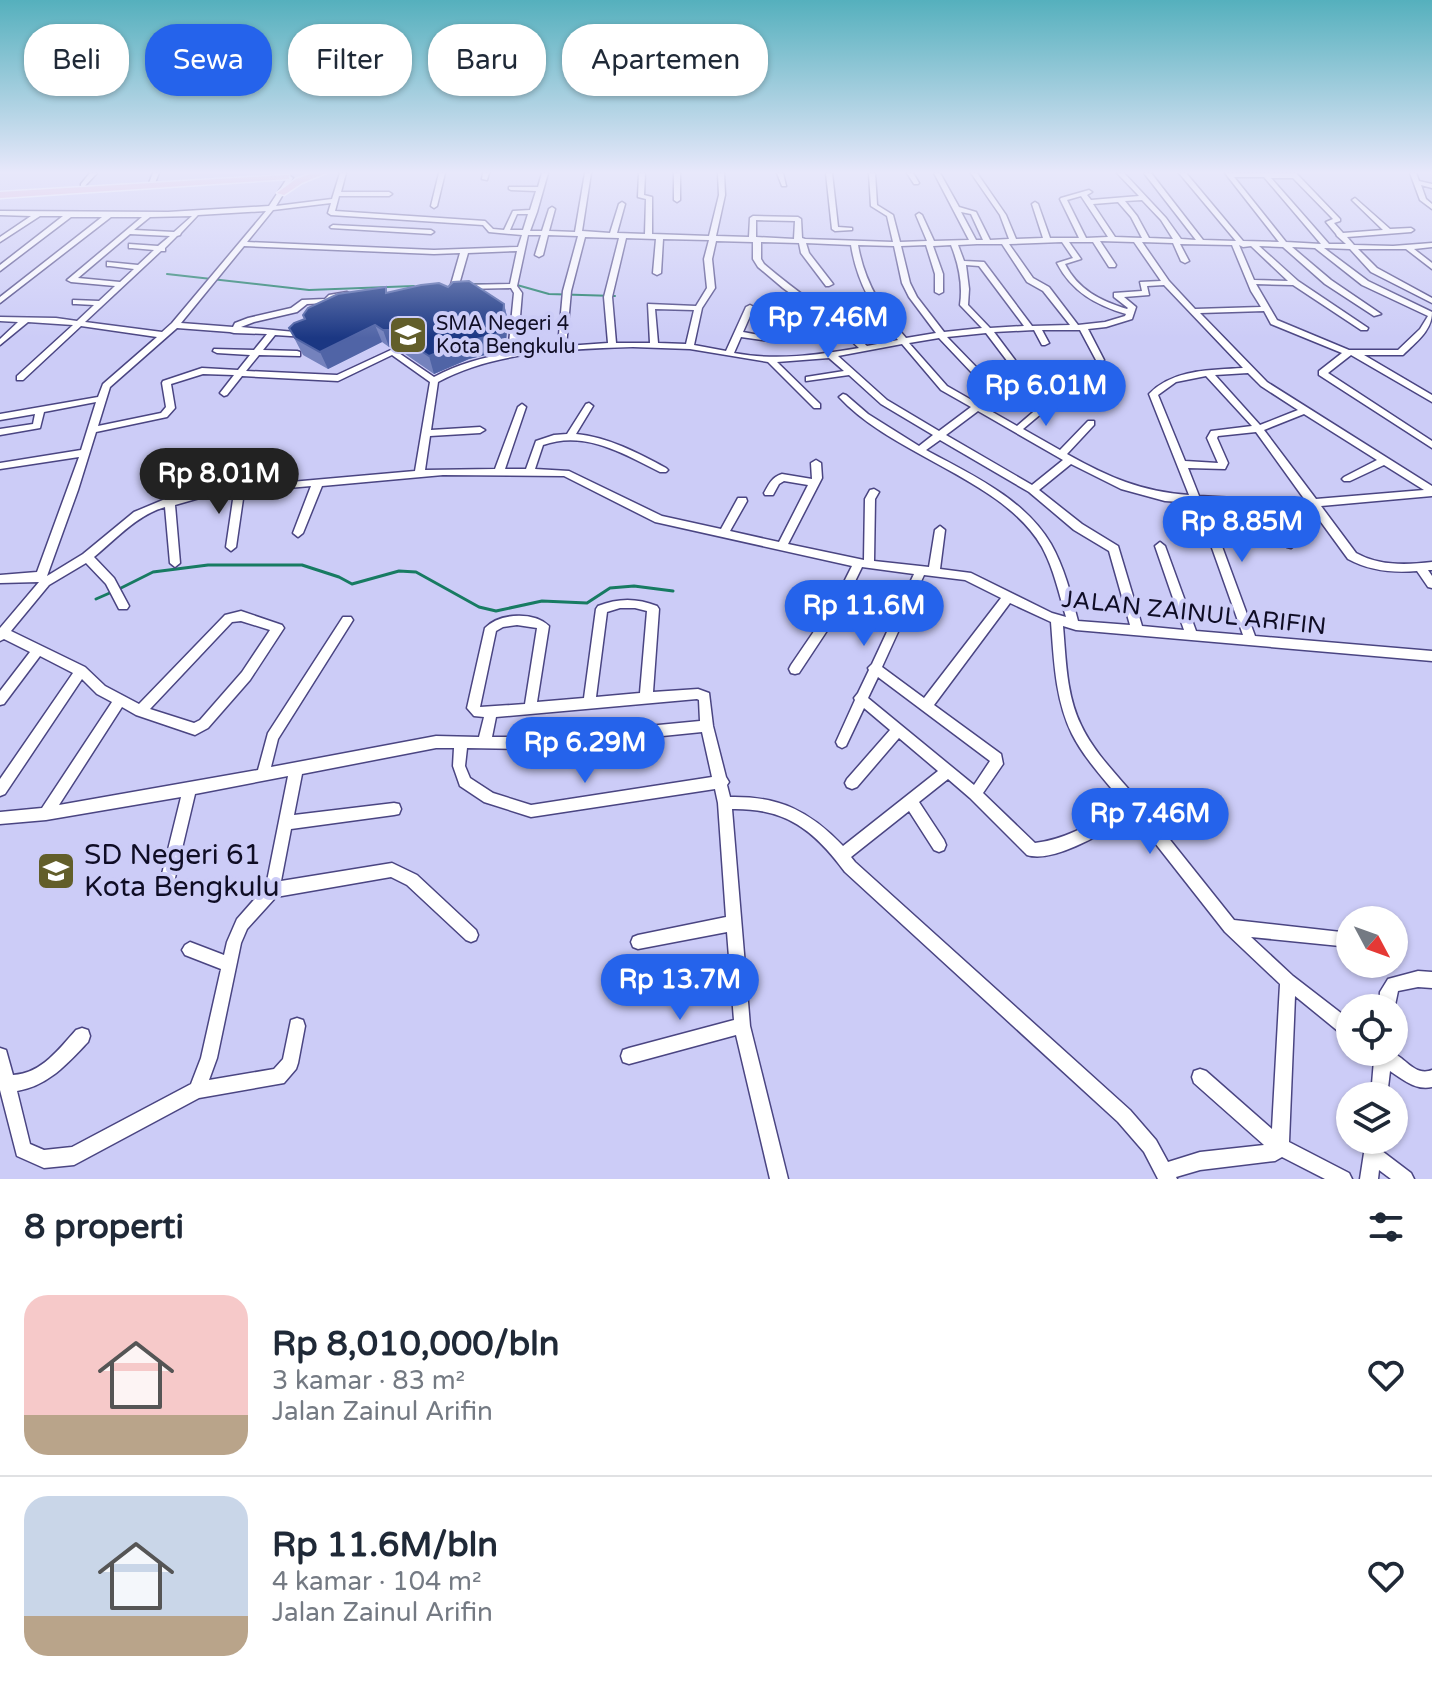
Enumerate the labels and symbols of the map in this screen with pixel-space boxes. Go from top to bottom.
pin: Rp 7.46M [745,292,911,360]
place label: SMA Negeri 4 Kota Bengkulu [436,312,576,359]
school or university icon: SMA Negeri 4 Kota Bengkulu [387,314,429,356]
pin: Rp 6.01M [963,360,1129,428]
pin: Rp 8.01M [136,448,302,516]
pin: Rp 8.85M [1159,496,1325,564]
pin: Rp 11.6M [781,580,947,648]
street label: JALAN ZAINUL ARIFIN [1060,585,1328,641]
pin: Rp 6.29M [502,717,668,785]
pin: Rp 7.46M [1067,788,1233,856]
place label: SD Negeri 61 Kota Bengkulu [84,838,280,904]
school or university icon: SD Negeri 61 Kota Bengkulu [35,850,77,892]
north arrow [1336,906,1408,978]
pin: Rp 13.7M [597,954,763,1022]

